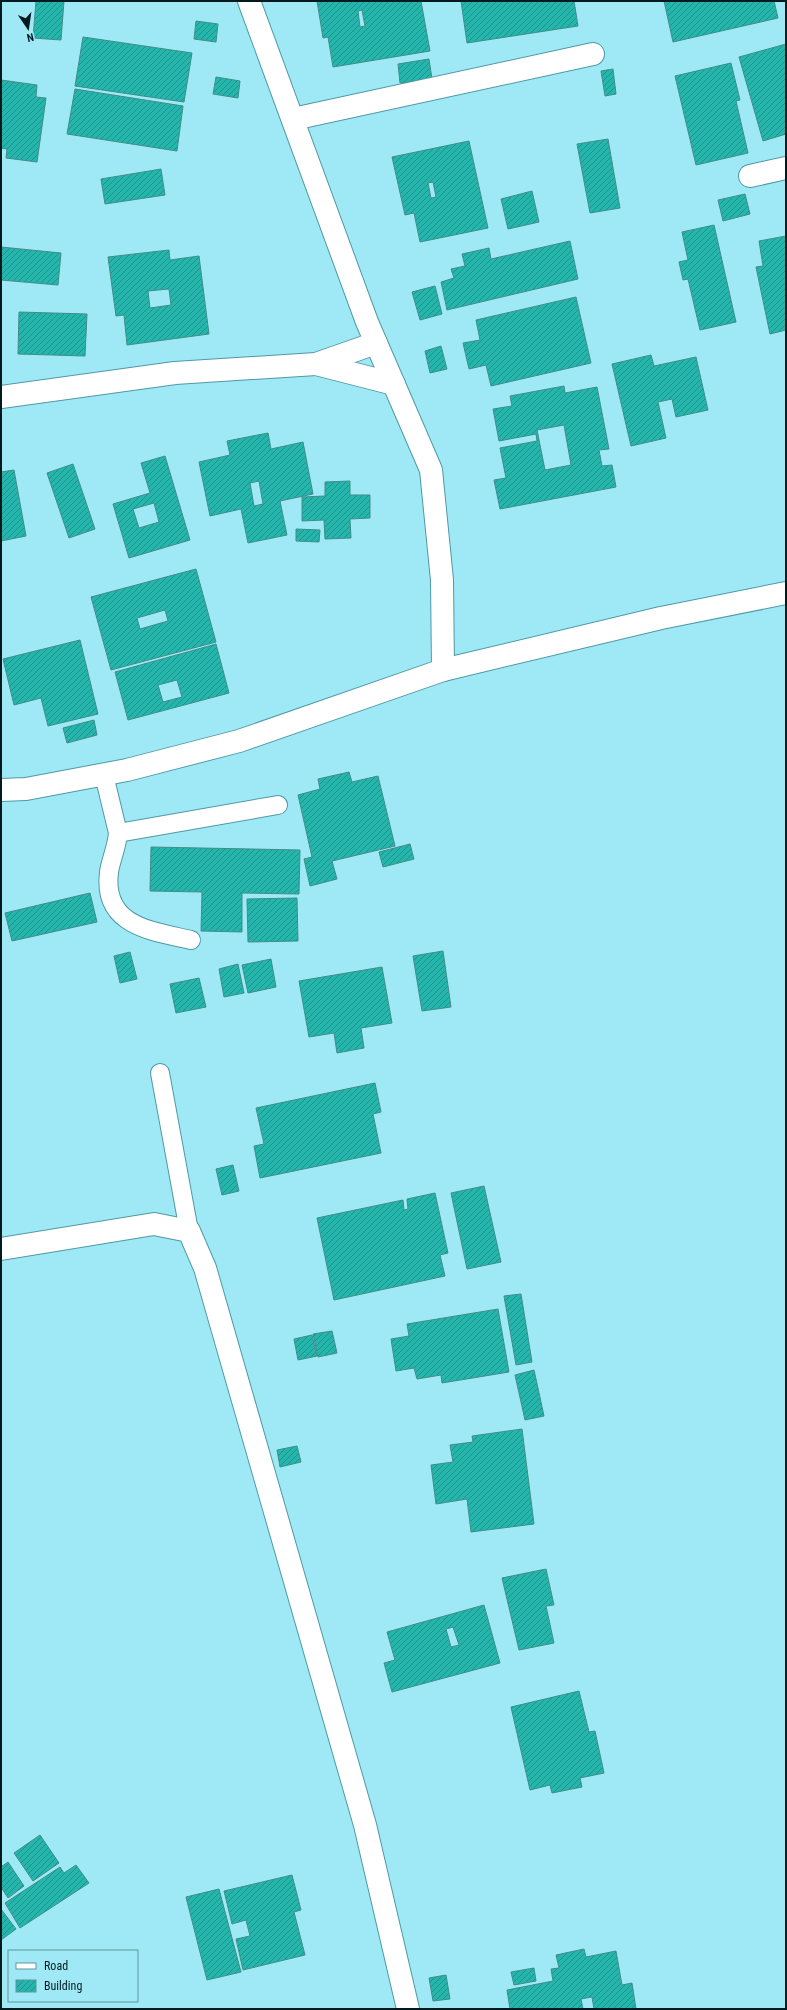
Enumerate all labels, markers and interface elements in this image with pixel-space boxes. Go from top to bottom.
north arrow [8,8,48,48]
text: N [25,30,35,44]
legend [8,1950,138,2002]
text: Road [44,1959,68,1973]
text: Building [44,1979,82,1993]

